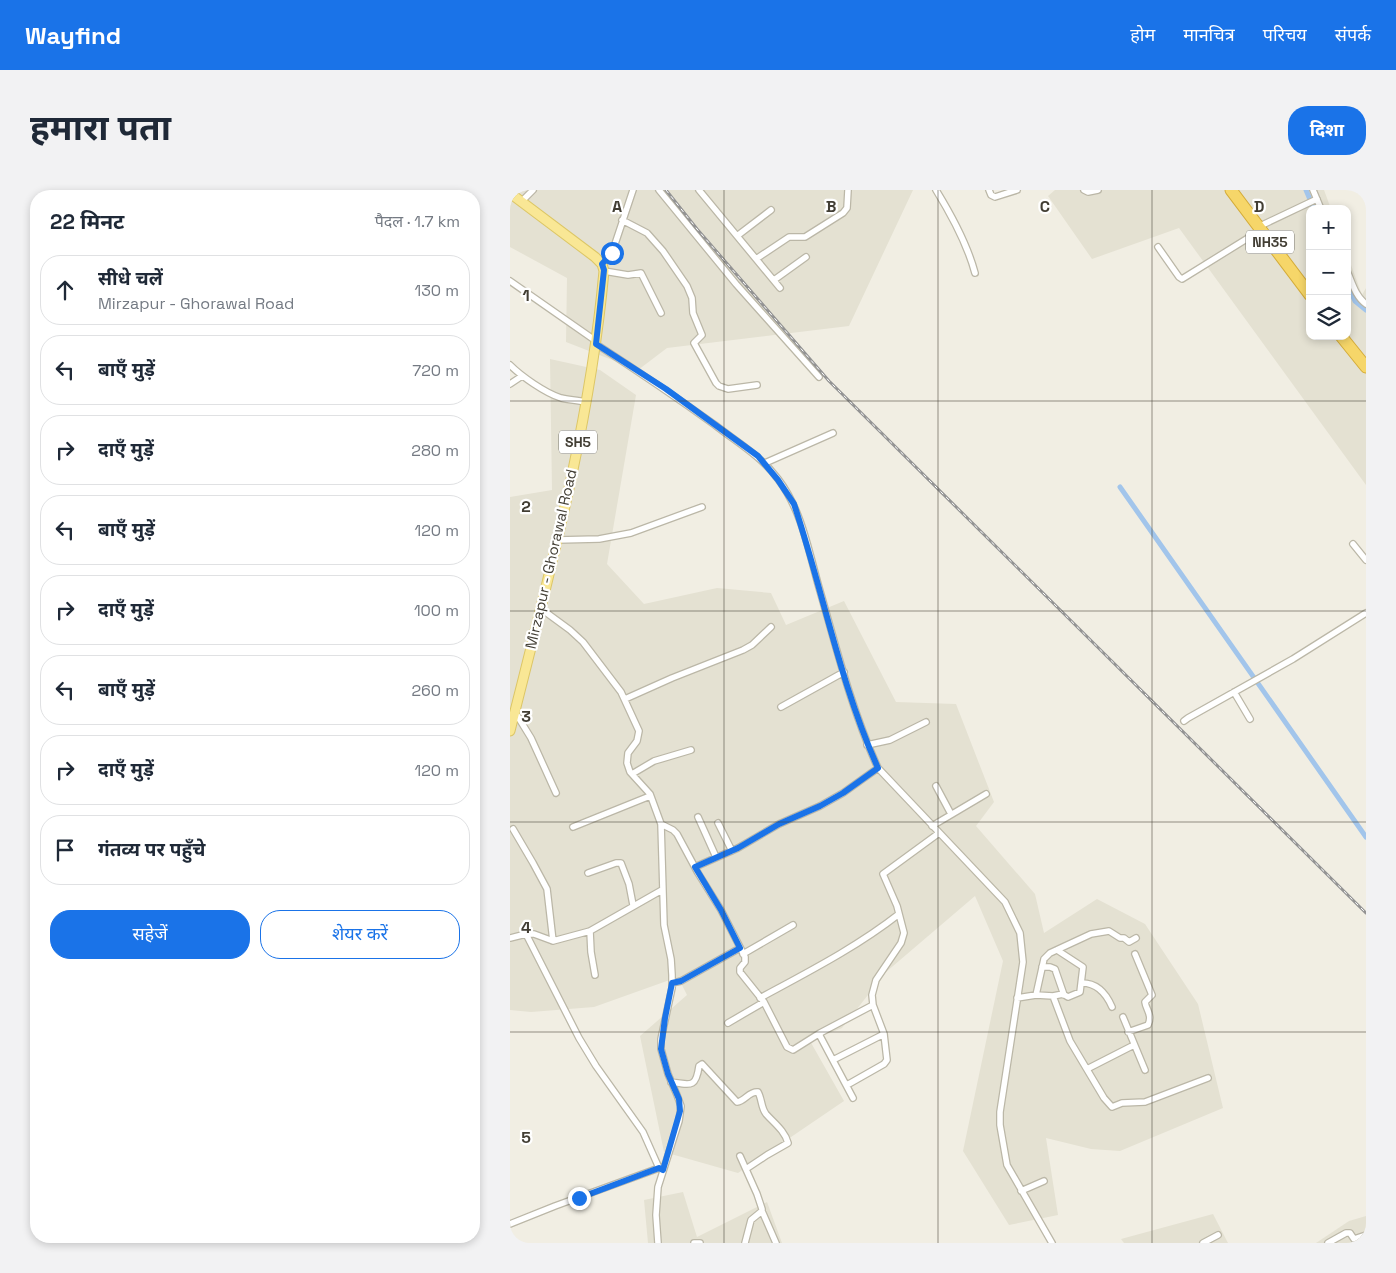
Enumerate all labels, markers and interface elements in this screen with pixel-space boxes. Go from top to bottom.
text: Wayfind [25,20,121,51]
text: होम [1130,23,1155,46]
text: मानचित्र [1183,23,1235,46]
text: परिचय [1263,23,1307,46]
text: संपर्क [1335,23,1371,46]
text: हमारा पता [30,106,171,150]
button: दिशा [1288,106,1366,155]
text: A [612,196,622,217]
text: B [826,196,836,217]
text: C [1040,196,1050,217]
text: D [1254,196,1264,217]
map controls [1306,205,1351,340]
button: + [1306,205,1351,250]
text: 22 मिनट [50,208,124,235]
text: पैदल · 1.7 km [375,211,460,232]
road number: NH35 [1246,231,1294,254]
route start [601,242,624,265]
button: − [1306,250,1351,295]
text: सीधे चलें [98,266,163,291]
icon: ahead [51,276,79,304]
text: 130 m [415,280,459,301]
text: 1 [522,285,530,306]
text: Mirzapur - Ghorawal Road [98,293,294,314]
button: layers [1306,295,1351,340]
icon: left [51,356,79,384]
text: बाएँ मुड़ें [98,357,155,382]
text: 720 m [412,360,459,381]
road number: SH5 [559,430,597,454]
icon: right [51,436,79,464]
text: दाएँ मुड़ें [98,437,154,462]
text: 280 m [411,440,459,461]
street label: Mirzapur - Ghorawal Road [521,467,580,651]
text: 2 [521,496,531,517]
icon: left [51,516,79,544]
text: बाएँ मुड़ें [98,517,155,542]
text: 120 m [415,520,459,541]
icon: right [51,596,79,624]
text: दाएँ मुड़ें [98,597,154,622]
text: 100 m [414,600,459,621]
icon: left [51,676,79,704]
text: बाएँ मुड़ें [98,677,155,702]
text: 260 m [411,680,459,701]
text: 3 [521,706,531,727]
icon: right [51,756,79,784]
text: दाएँ मुड़ें [98,757,154,782]
text: 120 m [415,760,459,781]
icon: arrive [51,836,79,864]
text: गंतव्य पर पहुँचे [98,837,205,862]
button: सहेजें [50,910,250,959]
button: शेयर करें [260,910,460,959]
text: 4 [521,917,531,938]
text: 5 [521,1127,531,1148]
route end [568,1187,591,1210]

